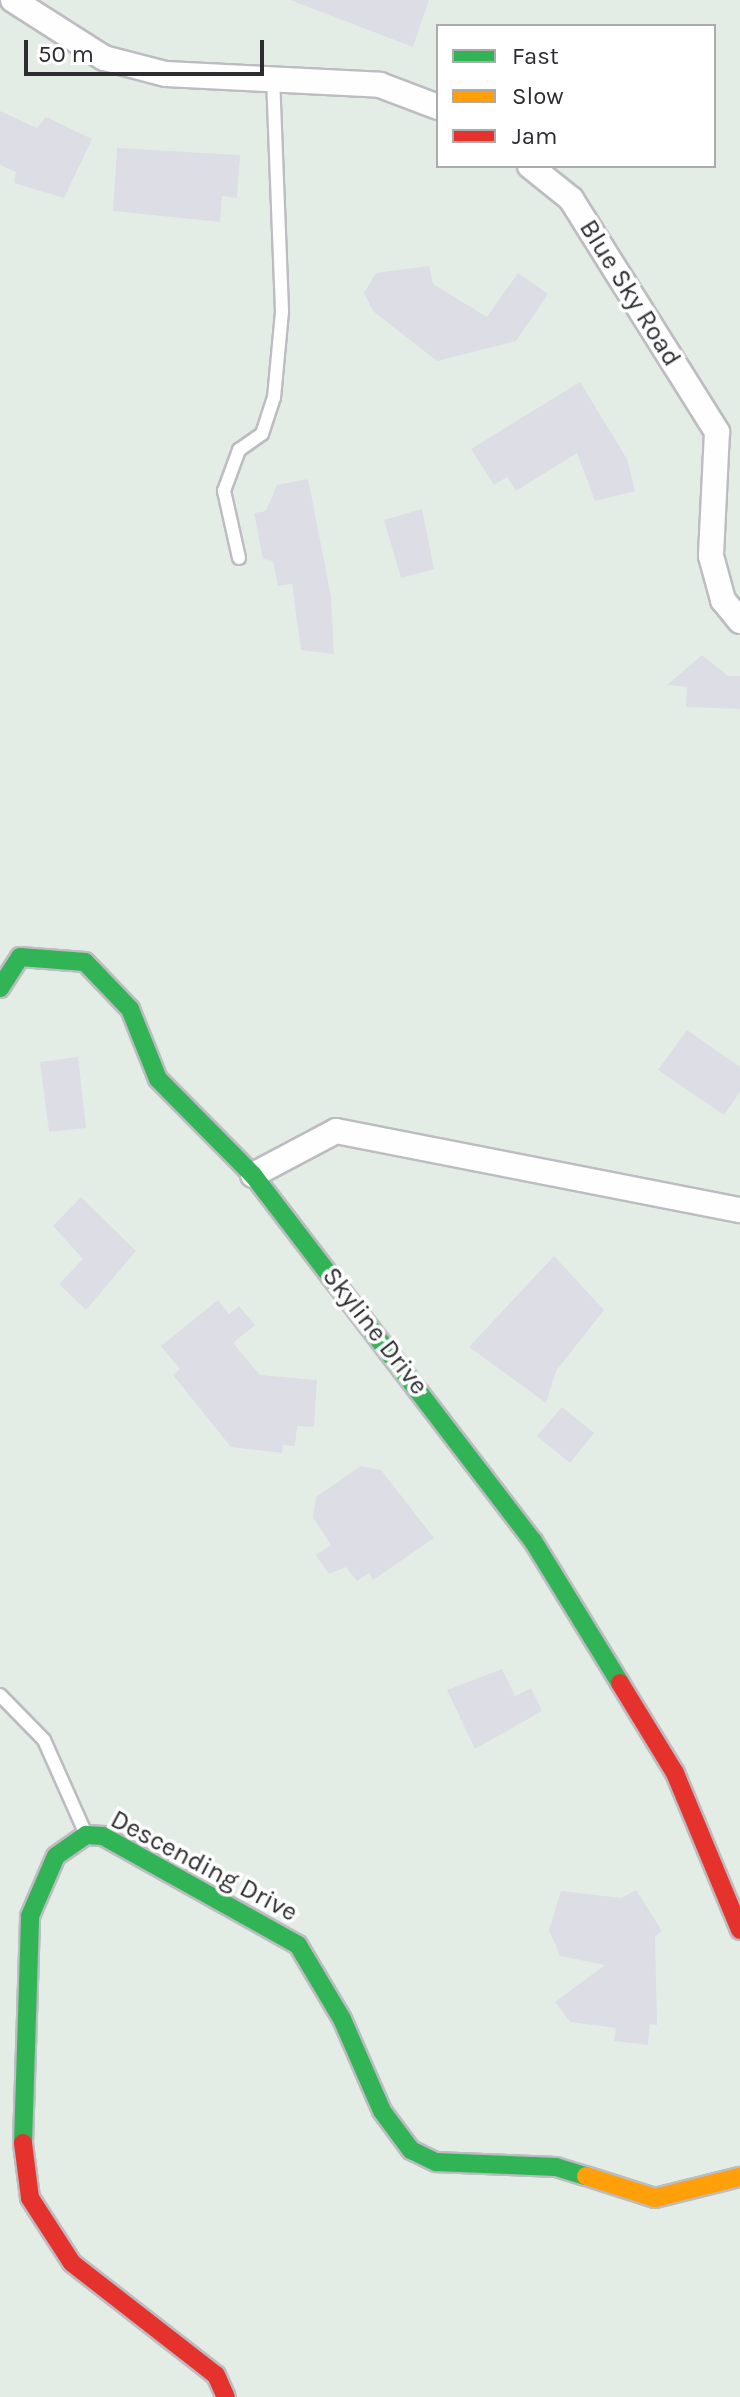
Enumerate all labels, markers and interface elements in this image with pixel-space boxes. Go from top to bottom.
scale bar [28,24,268,74]
legend [436,24,716,168]
text: 50 m [38,40,94,68]
text: Fast [512,42,559,70]
text: Slow [512,82,564,110]
text: Jam [512,122,557,150]
street label: Blue Sky Road [573,214,687,372]
street label: Skyline Drive [316,1261,434,1401]
street label: Descending Drive [105,1804,303,1928]

